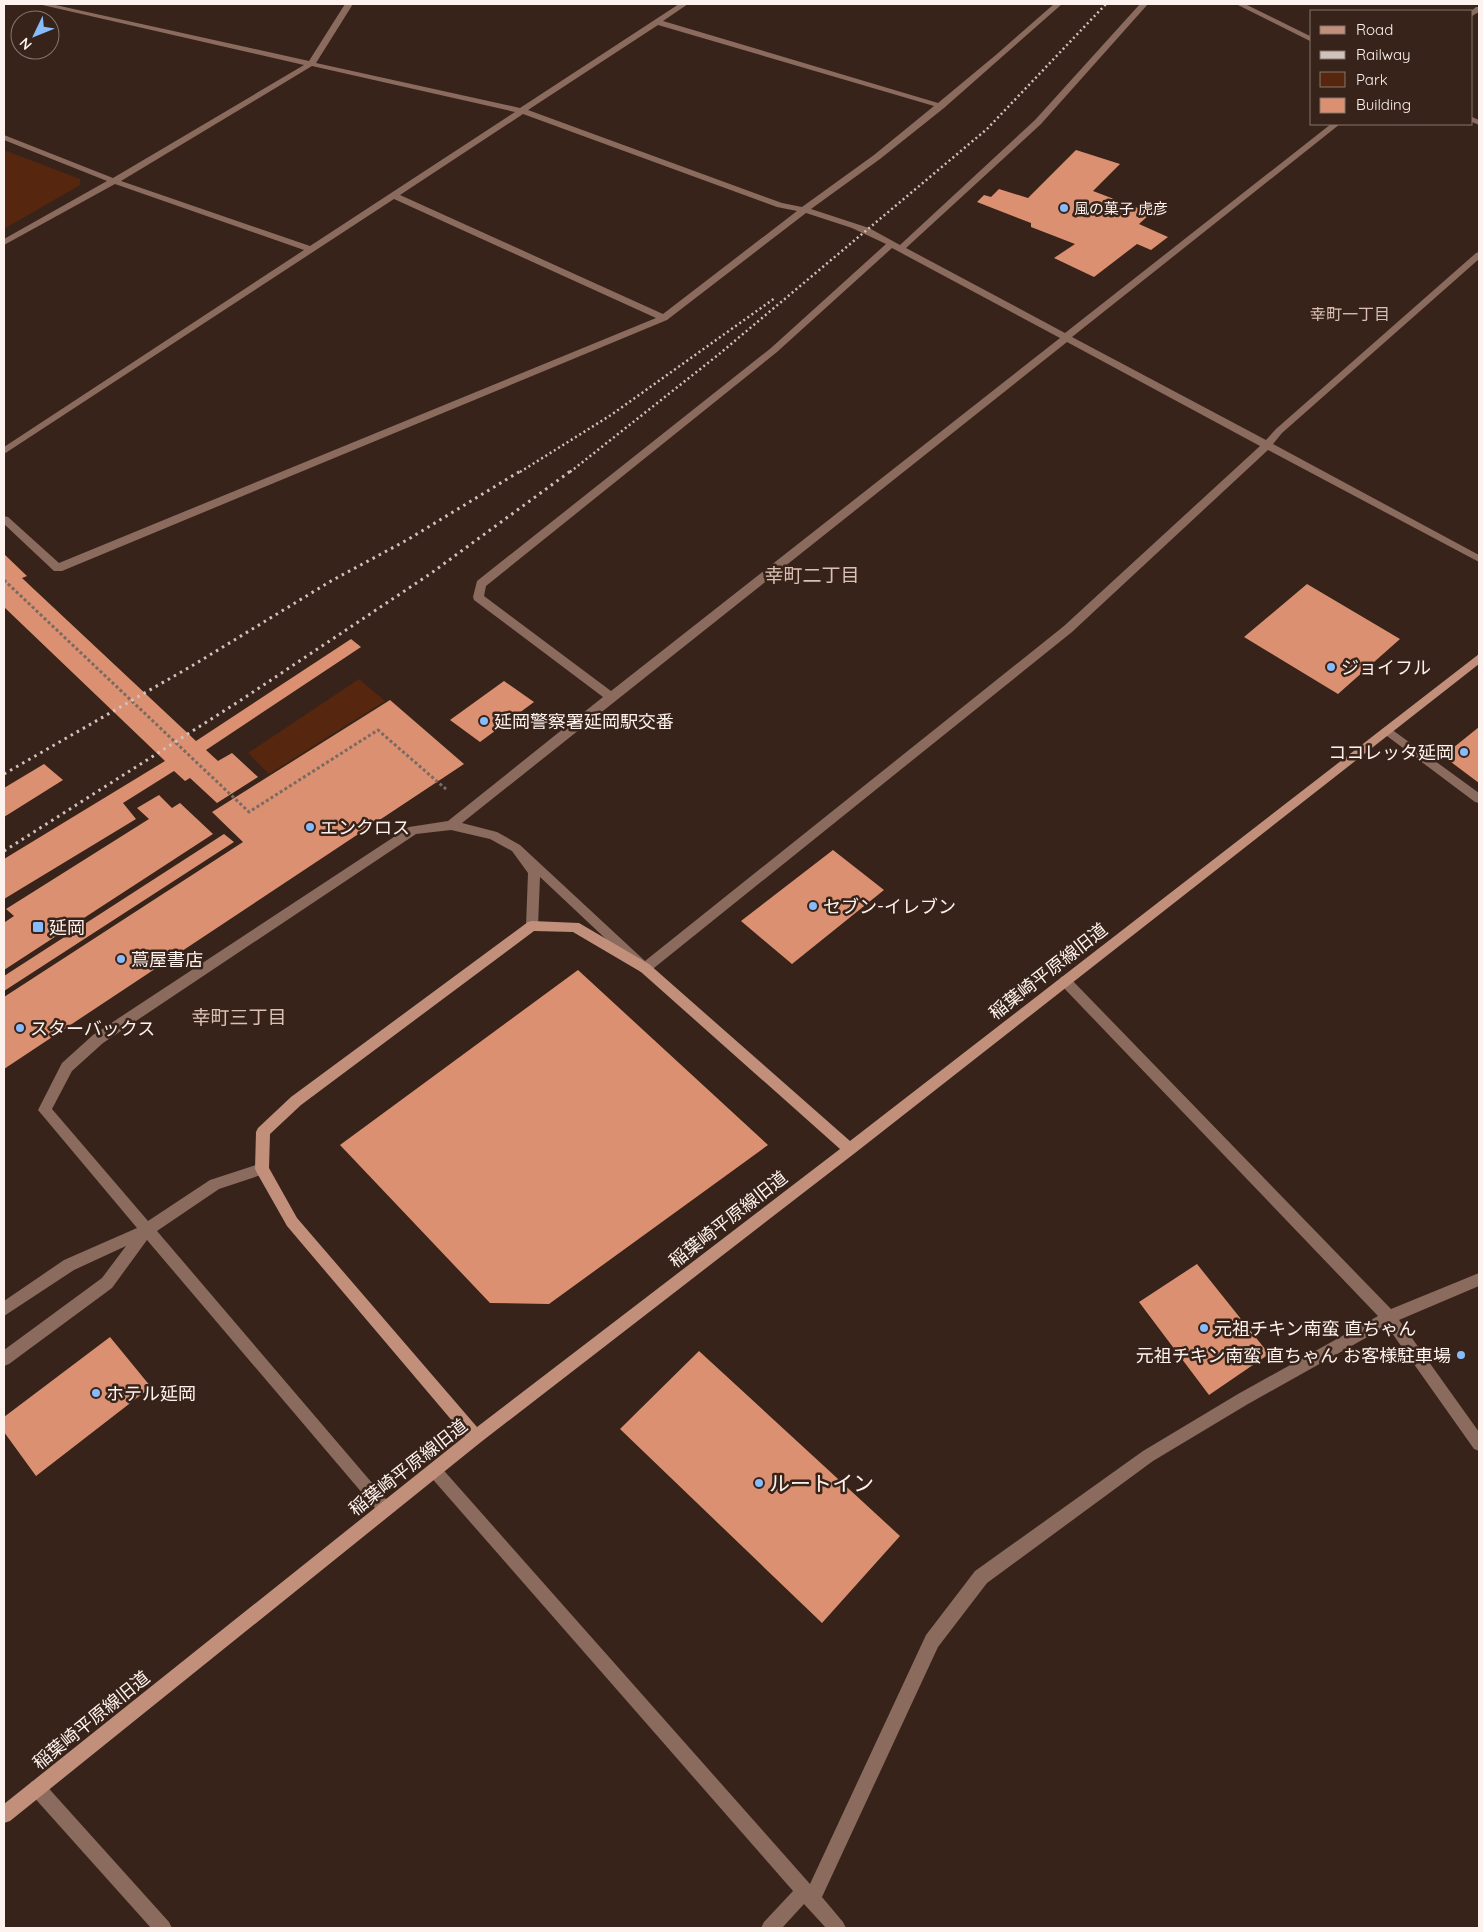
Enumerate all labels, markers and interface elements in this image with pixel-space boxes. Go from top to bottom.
north arrow [10,10,60,60]
legend [1310,10,1473,125]
text: Road [1356,20,1393,39]
text: N [15,34,36,54]
text: Railway [1356,45,1411,64]
text: Park [1356,70,1388,89]
text: Building [1356,95,1411,114]
place label: 風の菓子 虎彦 [1074,199,1168,218]
marker: 風の菓子 虎彦 [1058,202,1070,214]
district label: 幸町一丁目 [1310,304,1390,324]
district label: 幸町二丁目 [764,563,860,587]
place label: ジョイフル [1341,656,1431,679]
marker: ジョイフル [1325,661,1337,673]
place label: 延岡警察署延岡駅交番 [494,710,674,733]
marker: 延岡警察署延岡駅交番 [478,715,490,727]
place label: ココレッタ延岡 [1328,741,1454,764]
marker: ココレッタ延岡 [1458,746,1470,758]
place label: エンクロス [320,816,410,839]
marker: エンクロス [304,821,316,833]
place label: セブン-イレブン [823,895,956,918]
marker: セブン-イレブン [807,900,819,912]
place label: 延岡 [49,916,85,939]
street label: 稲葉崎平原線旧道 [984,918,1112,1024]
marker: 延岡 [31,920,45,934]
place label: 蔦屋書店 [131,948,203,971]
marker: 蔦屋書店 [115,953,127,965]
district label: 幸町三丁目 [191,1005,287,1029]
place label: スターバックス [30,1017,155,1040]
marker: スターバックス [14,1022,26,1034]
street label: 稲葉崎平原線旧道 [664,1166,792,1272]
place label: 元祖チキン南蛮 直ちゃん [1214,1317,1416,1340]
marker: 元祖チキン南蛮 直ちゃん [1198,1322,1210,1334]
place label: 元祖チキン南蛮 直ちゃん お客様駐車場 [1136,1344,1451,1367]
marker: 元祖チキン南蛮 直ちゃん お客様駐車場 [1455,1349,1467,1361]
place label: ホテル延岡 [106,1382,196,1405]
marker: ホテル延岡 [90,1387,102,1399]
street label: 稲葉崎平原線旧道 [344,1414,472,1520]
place label: ルートイン [769,1470,874,1496]
marker: ルートイン [753,1477,765,1489]
street label: 稲葉崎平原線旧道 [28,1666,154,1774]

